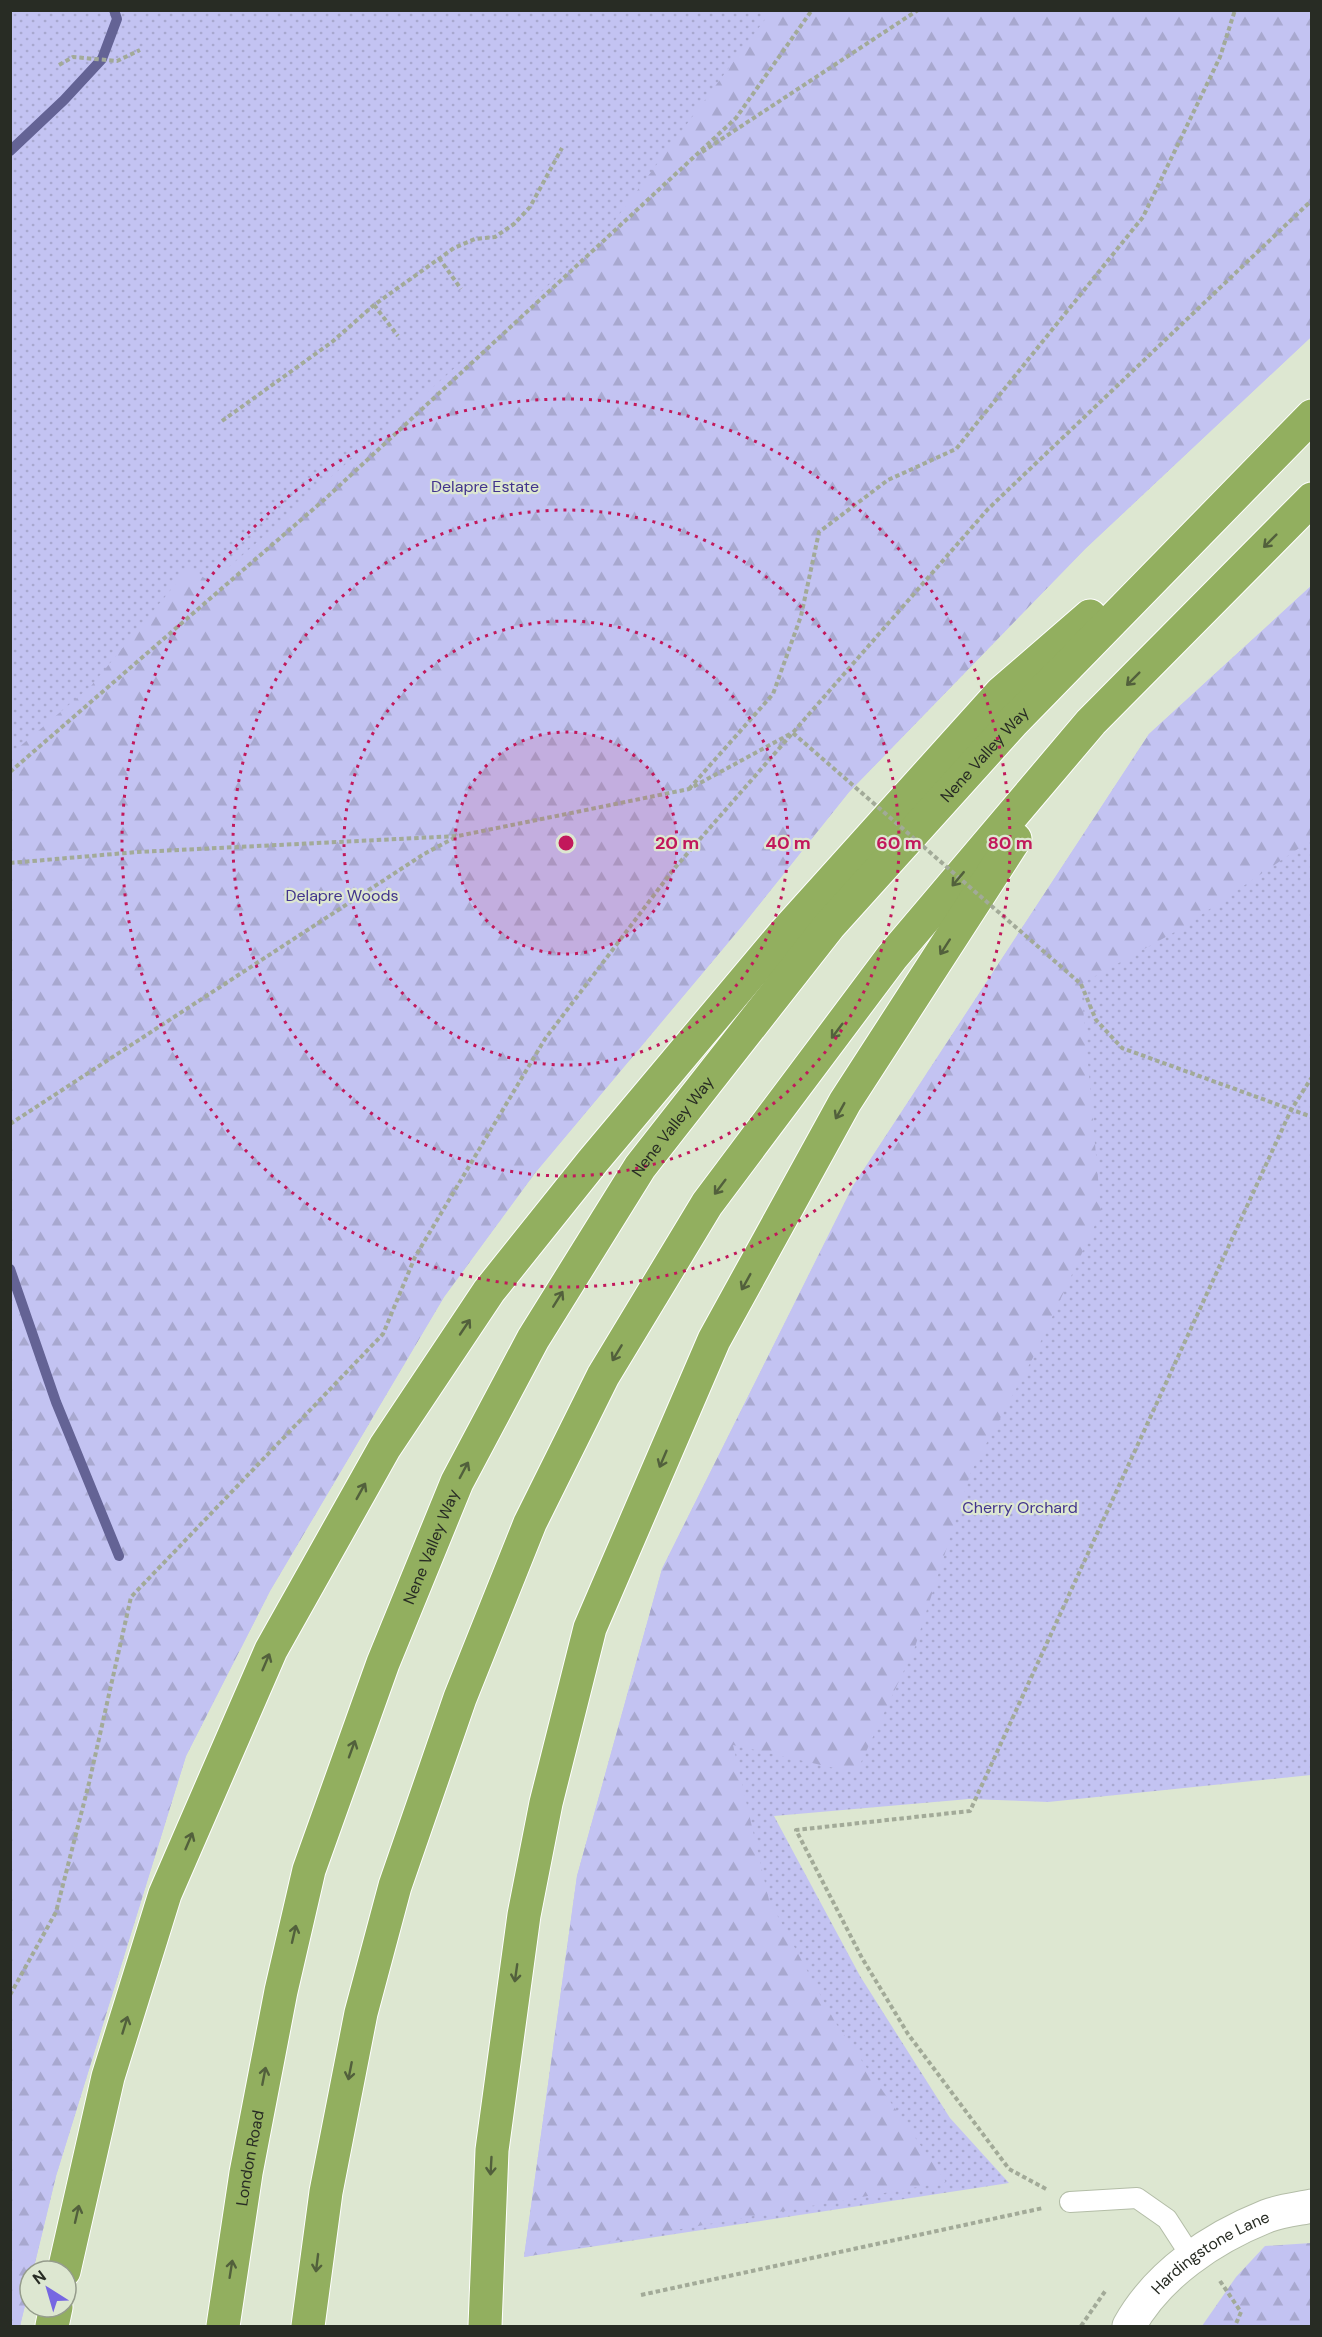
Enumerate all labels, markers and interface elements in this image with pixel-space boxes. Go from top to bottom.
park label: Delapre Estate [431,476,539,497]
one-way arrow [1263,533,1278,548]
one-way arrow [1126,672,1141,687]
street label: Nene Valley Way [936,702,1034,807]
text: 20 m [655,831,699,855]
text: 40 m [765,831,811,855]
text: 60 m [876,831,922,855]
text: 80 m [987,831,1033,855]
centre of rings [556,833,576,853]
one-way arrow [952,871,965,887]
park label: Delapre Woods [285,885,399,906]
one-way arrow [939,938,951,955]
one-way arrow [830,1022,843,1038]
street label: Nene Valley Way [627,1072,719,1181]
one-way arrow [834,1102,845,1120]
one-way arrow [714,1179,727,1195]
one-way arrow [740,1273,752,1290]
one-way arrow [552,1291,564,1308]
one-way arrow [459,1319,471,1335]
one-way arrow [610,1344,622,1361]
one-way arrow [657,1449,668,1467]
one-way arrow [459,1462,470,1480]
one-way arrow [355,1483,367,1500]
street label: Nene Valley Way [398,1486,464,1607]
park label: Cherry Orchard [962,1497,1078,1518]
one-way arrow [261,1653,272,1671]
one-way arrow [348,1740,359,1758]
one-way arrow [183,1832,195,1850]
one-way arrow [289,1925,300,1945]
one-way arrow [510,1962,521,1982]
one-way arrow [120,2016,131,2035]
one-way arrow [344,2061,355,2080]
one-way arrow [259,2067,270,2087]
street label: London Road [231,2108,269,2208]
one-way arrow [485,2156,496,2176]
one-way arrow [72,2205,83,2224]
street label: Hardingstone Lane [1147,2206,1273,2299]
one-way arrow [311,2253,322,2272]
north arrow [18,2259,78,2319]
one-way arrow [226,2259,237,2279]
text: N [28,2266,50,2289]

